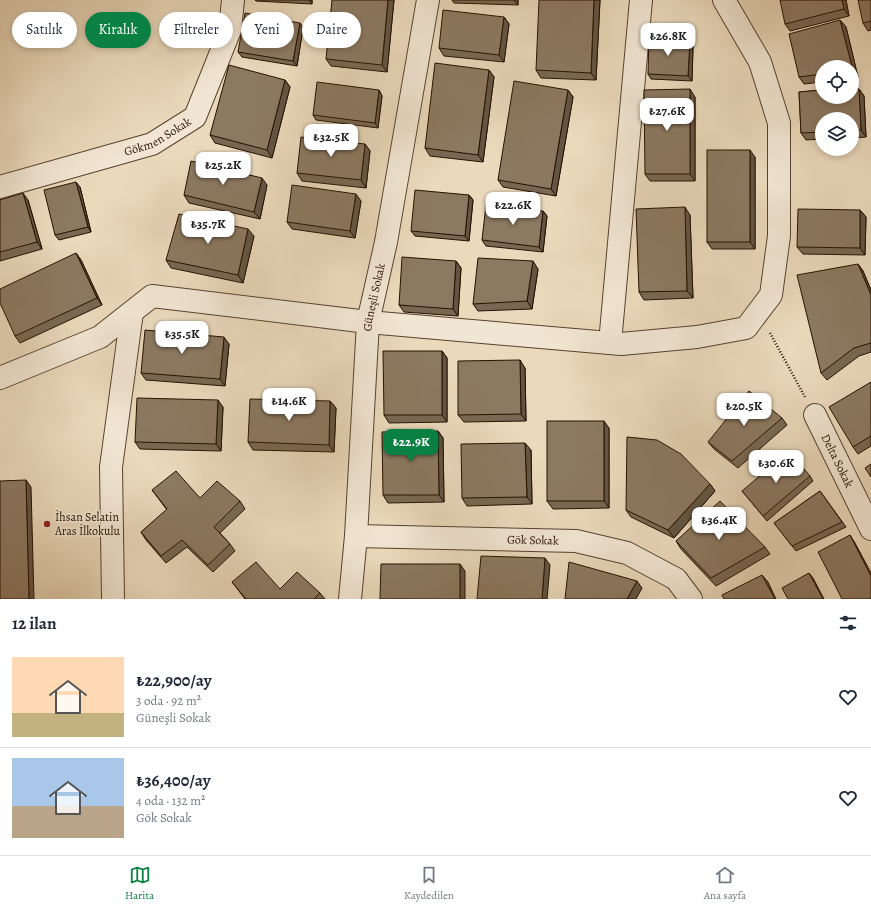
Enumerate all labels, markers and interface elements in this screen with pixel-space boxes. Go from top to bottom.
chip: Satılık [12,12,77,48]
chip: Kiralık [85,12,151,48]
chip: Filtreler [159,12,233,48]
chip: Yeni [241,12,294,48]
chip: Daire [302,12,361,48]
pin: ₺26.8K [635,23,701,57]
text: ₺26.8K [649,27,687,44]
map controls [815,60,859,156]
button: locate [815,60,859,104]
pin: ₺27.6K [634,98,700,132]
text: ₺27.6K [649,102,685,119]
button: layers [815,112,859,156]
street label: Gökmen Sokak [122,113,194,160]
pin: ₺32.5K [298,124,364,158]
text: ₺32.5K [313,128,349,145]
pin: ₺25.2K [190,152,256,186]
text: ₺25.2K [205,156,241,173]
pin: ₺22.6K [480,192,546,226]
text: ₺22.6K [494,196,532,213]
pin: ₺35.7K [175,211,241,245]
text: ₺35.7K [190,215,226,232]
street label: Güneşli Sokak [359,262,389,332]
pin: ₺35.5K [149,321,215,355]
text: ₺35.5K [164,325,200,342]
pin: ₺14.6K [256,388,322,422]
text: ₺14.6K [271,392,307,409]
pin: ₺20.5K [711,393,777,427]
text: ₺20.5K [726,397,762,414]
pin: ₺22.9K [378,429,444,463]
street label: Delta Sokak [817,431,857,490]
text: ₺22.9K [392,433,430,450]
pin: ₺30.6K [743,450,809,484]
text: ₺30.6K [758,454,794,471]
pin: ₺36.4K [686,507,752,541]
place label: İhsan Selatin Aras İlkokulu [54,509,120,539]
text: ₺36.4K [701,511,737,528]
marker: İhsan Selatin Aras İlkokulu [42,519,52,529]
street label: Gök Sokak [507,531,559,549]
text: 12 ilan [12,612,56,635]
icon: filters [837,612,859,634]
text: ₺22,900/ay [136,669,212,692]
icon: home [44,673,92,721]
icon: heart [837,686,859,708]
text: 3 oda · 92 m² [136,692,201,709]
text: Güneşli Sokak [136,709,211,726]
text: ₺36,400/ay [136,769,211,792]
icon: home [44,774,92,822]
icon: heart [837,787,859,809]
text: 4 oda · 132 m² [136,792,205,809]
text: Gök Sokak [136,809,192,826]
tab: Harita [125,864,154,903]
tab: Kaydedilen [404,864,454,903]
tab: Ana sayfa [704,864,746,903]

